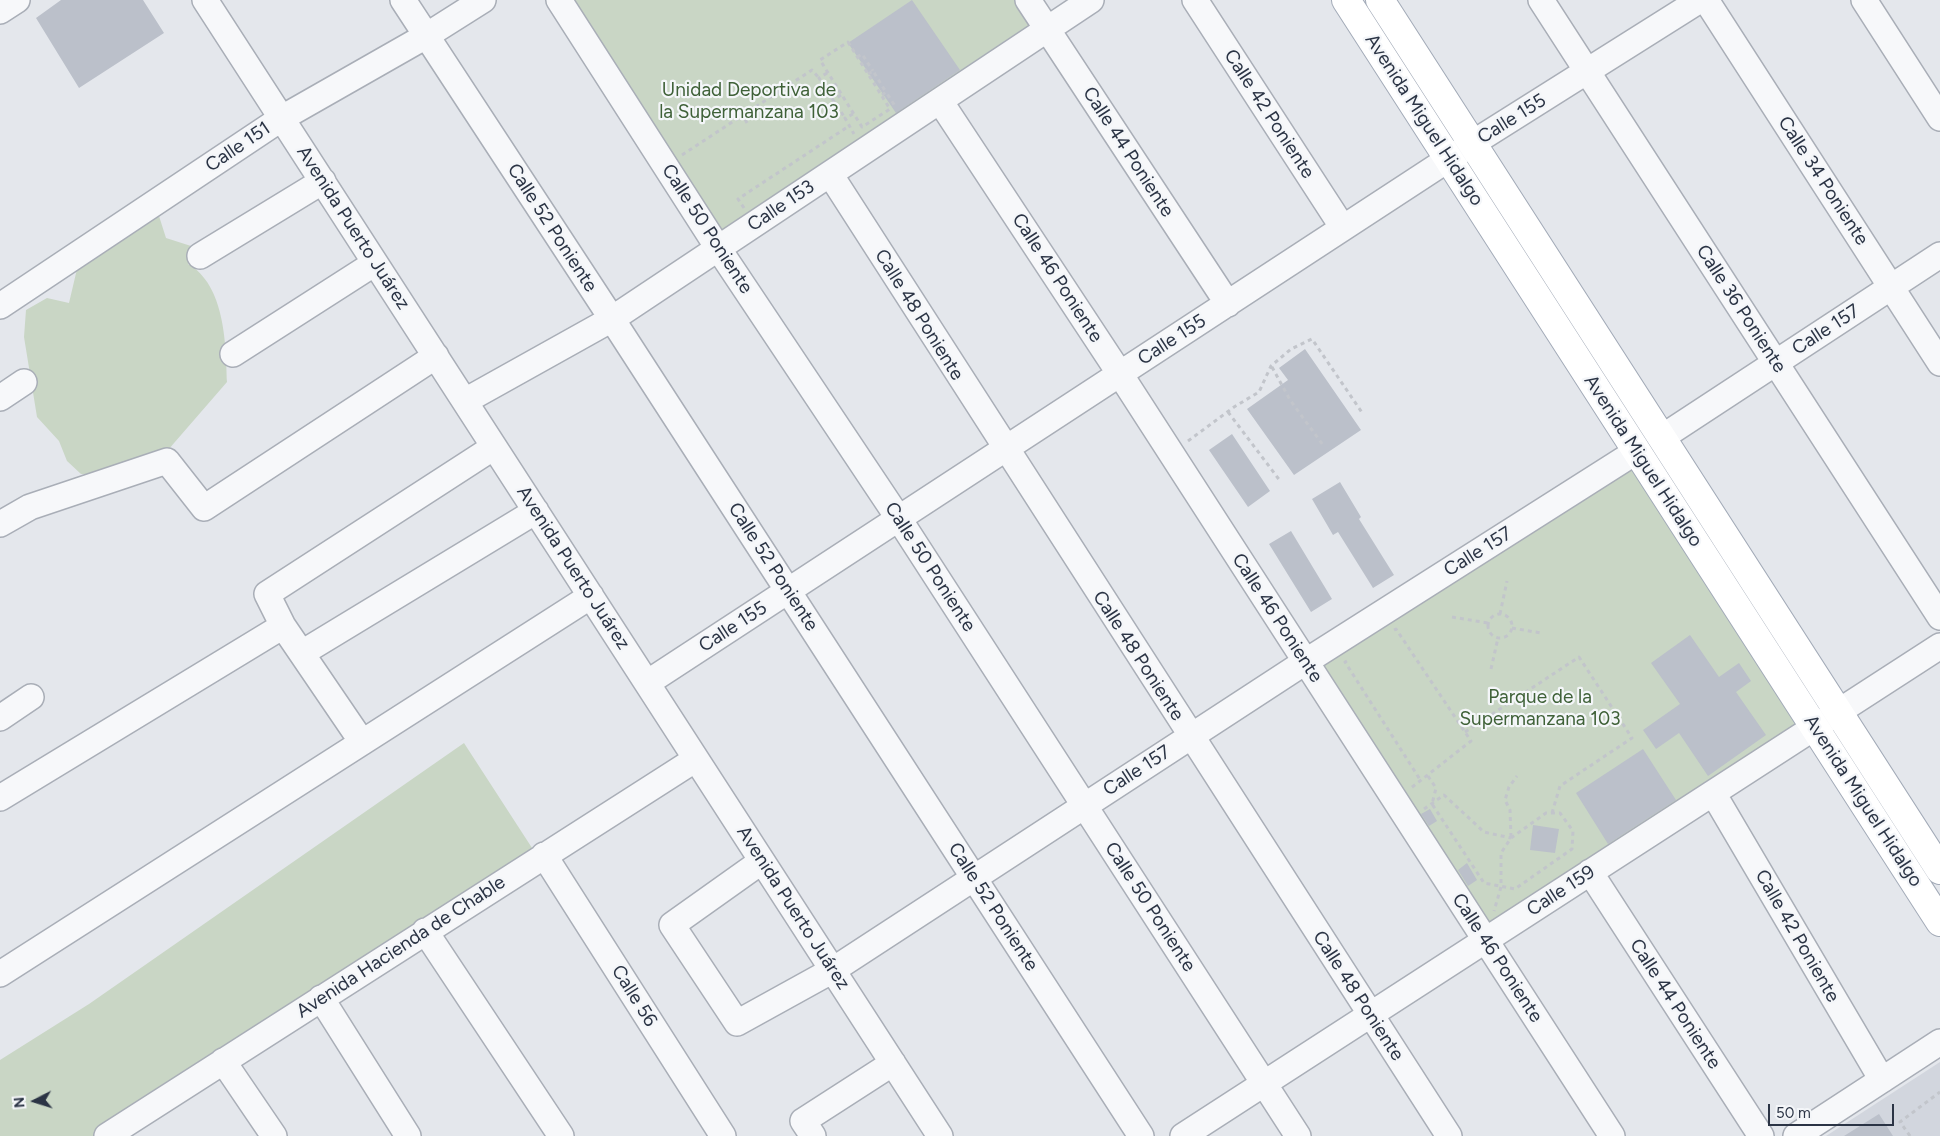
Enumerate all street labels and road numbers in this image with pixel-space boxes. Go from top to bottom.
street label: Avenida Miguel Hidalgo [1360,30,1488,210]
street label: Calle 42 Poniente [1219,45,1319,183]
street label: Calle 44 Poniente [1077,83,1179,221]
street label: Calle 155 [1474,89,1550,149]
street label: Calle 34 Poniente [1773,112,1873,250]
street label: Calle 151 [201,117,275,177]
street label: Avenida Puerto Juárez [292,142,414,314]
street label: Calle 52 Poniente [502,160,602,296]
street label: Calle 50 Poniente [657,160,757,298]
street label: Calle 153 [743,175,819,237]
street label: Calle 46 Poniente [1007,209,1107,347]
street label: Calle 36 Poniente [1691,241,1791,377]
street label: Calle 48 Poniente [870,245,968,385]
street label: Calle 157 [1788,300,1864,360]
street label: Calle 155 [1134,310,1210,370]
street label: Avenida Miguel Hidalgo [1579,371,1707,551]
street label: Avenida Puerto Juárez [512,482,634,654]
street label: Calle 50 Poniente [880,498,980,636]
street label: Calle 52 Poniente [723,499,823,635]
street label: Calle 157 [1440,522,1516,582]
street label: Calle 46 Poniente [1227,549,1327,687]
street label: Calle 48 Poniente [1088,587,1188,725]
street label: Calle 155 [695,597,771,657]
street label: Avenida Miguel Hidalgo [1799,711,1927,891]
street label: Calle 157 [1099,741,1175,801]
street label: Avenida Puerto Juárez [732,822,854,994]
street label: Calle 50 Poniente [1100,838,1200,976]
street label: Calle 52 Poniente [943,839,1043,975]
street label: Calle 159 [1523,861,1599,921]
street label: Calle 42 Poniente [1750,866,1844,1006]
street label: Avenida Hacienda de Chable [292,871,510,1023]
street label: Calle 46 Poniente [1447,889,1547,1027]
street label: Calle 48 Poniente [1308,927,1408,1065]
street label: Calle 44 Poniente [1624,935,1726,1073]
street label: Calle 56 [606,961,662,1031]

